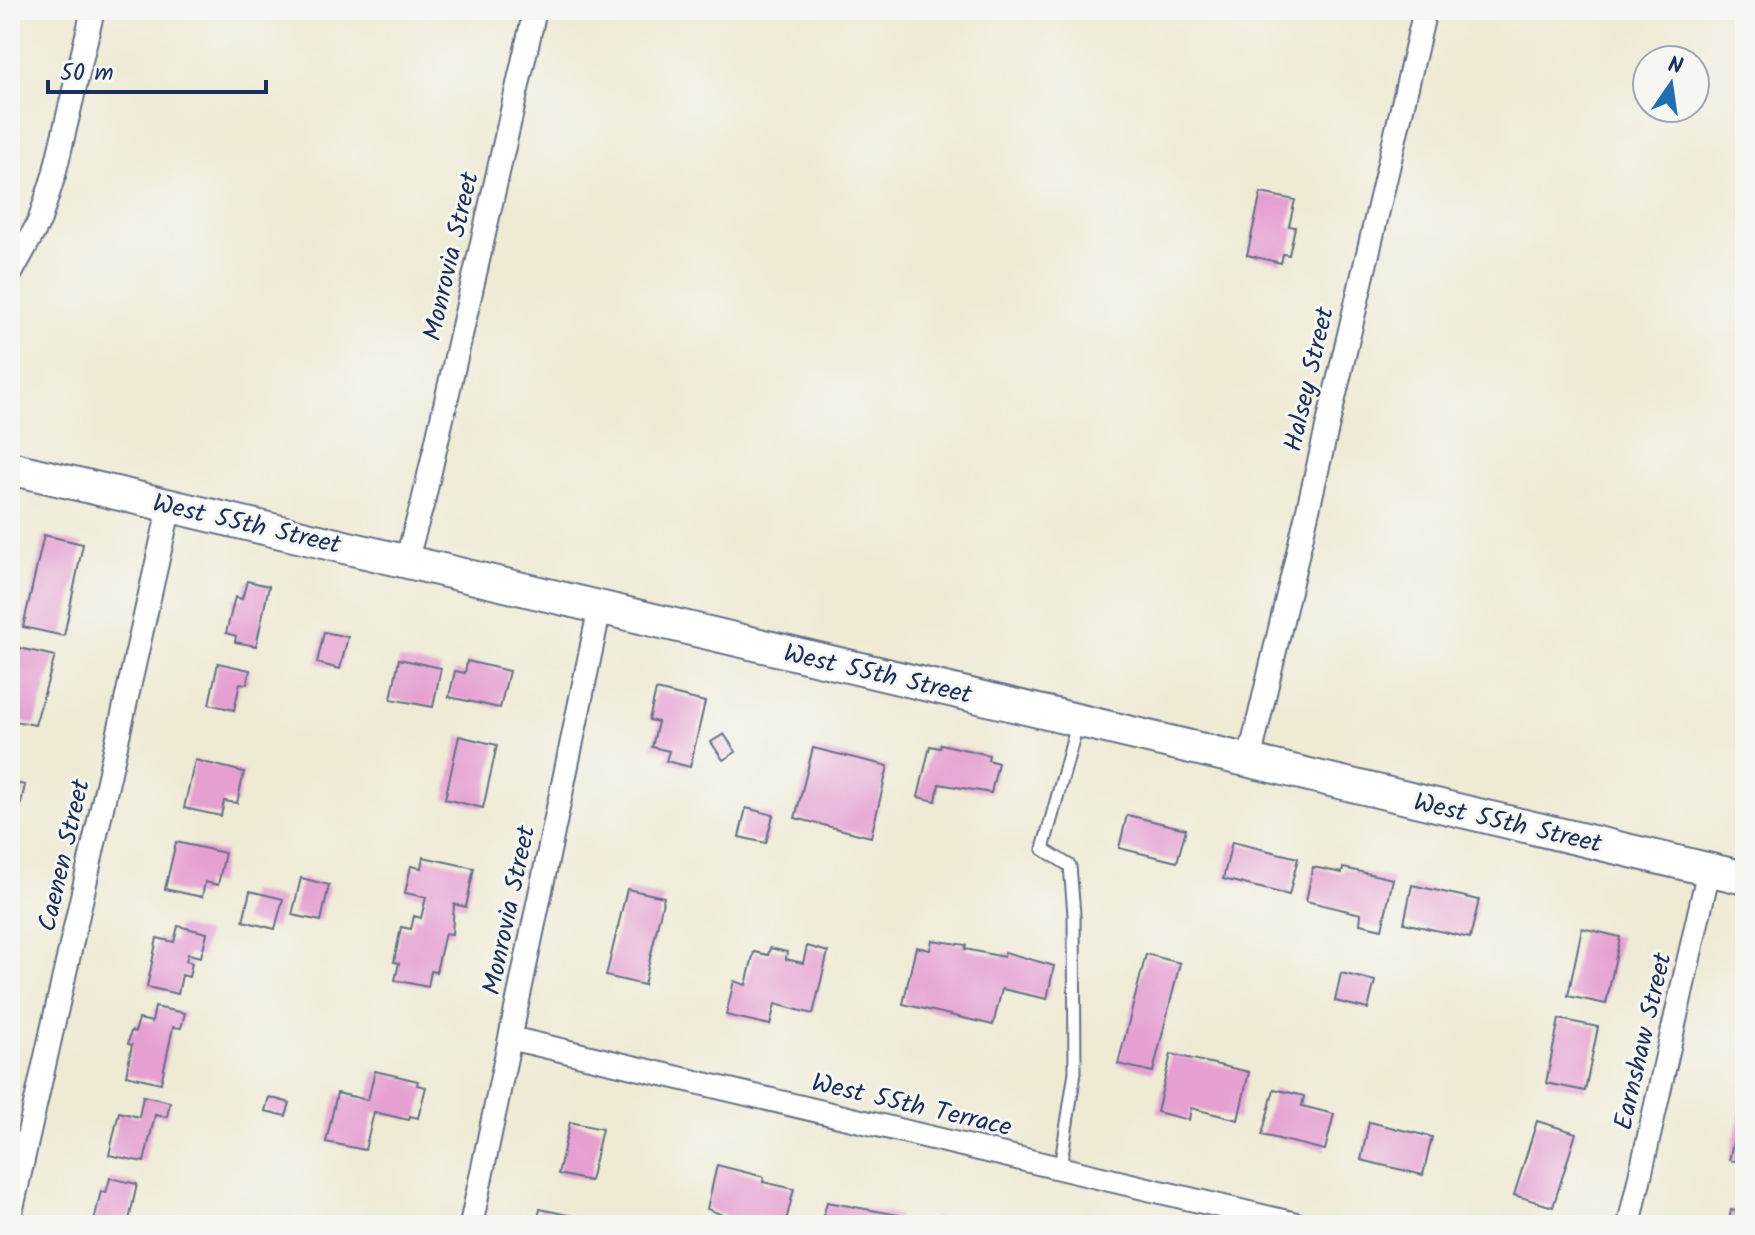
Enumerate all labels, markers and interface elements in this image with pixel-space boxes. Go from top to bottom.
scale bar [48,44,266,94]
north arrow [1631,44,1711,124]
text: N [1664,48,1686,86]
text: 50 m [60,54,114,93]
street label: Monrovia Street [412,167,492,345]
street label: Halsey Street [1273,302,1347,456]
street label: West 55th Street [148,483,346,567]
street label: West 55th Street [779,633,977,717]
street label: Caenen Street [27,774,103,936]
street label: West 55th Street [1409,782,1607,866]
street label: Monrovia Street [472,821,549,999]
street label: Earnshaw Street [1603,948,1685,1134]
street label: West 55th Terrace [807,1063,1016,1149]

